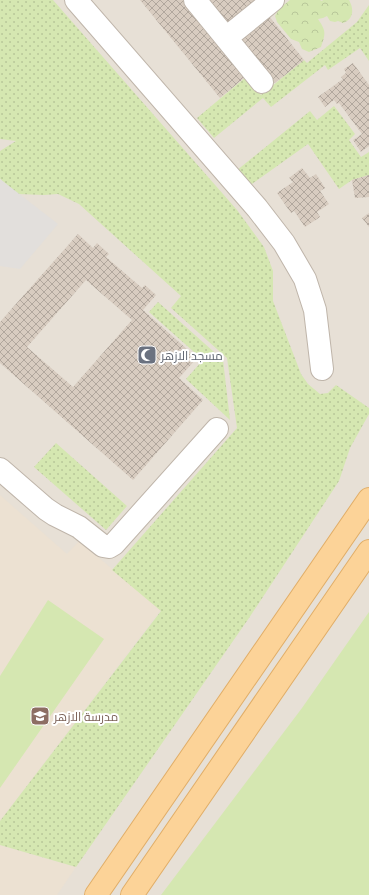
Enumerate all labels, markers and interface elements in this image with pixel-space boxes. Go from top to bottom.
mosque icon: مسجد الازهر [136,344,158,366]
place label: مسجد الازهر [160,349,223,363]
school or university icon: مدرسة الازهر [29,705,51,727]
place label: مدرسة الازهر [53,710,118,724]

